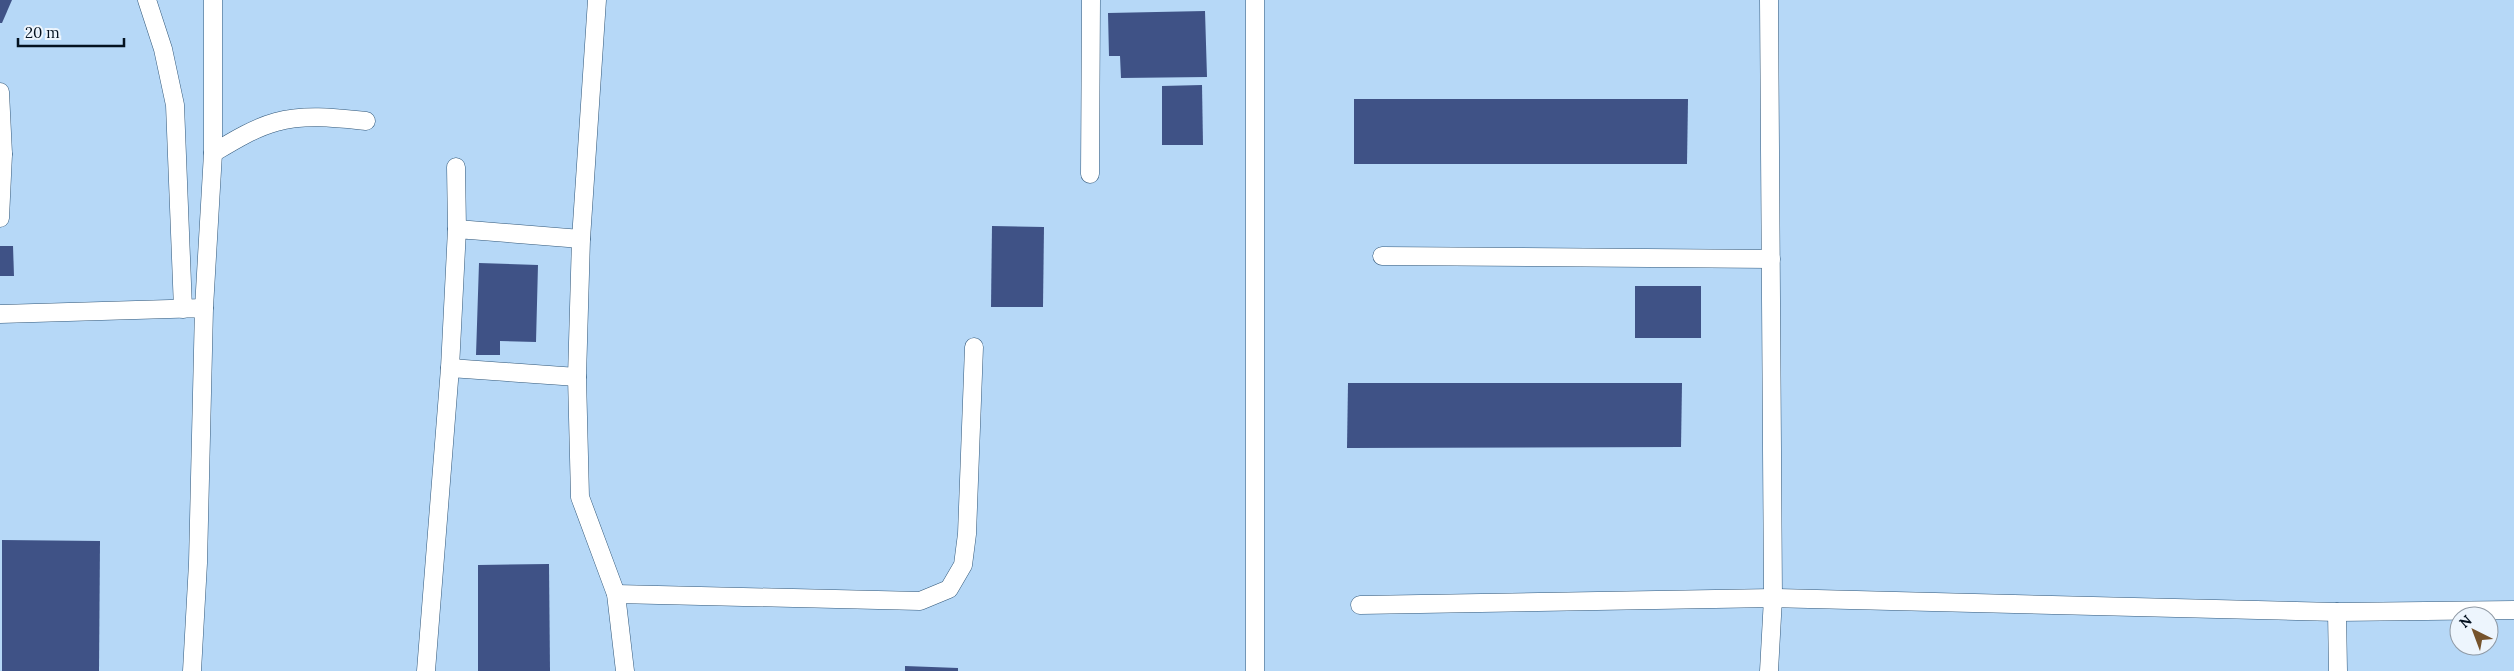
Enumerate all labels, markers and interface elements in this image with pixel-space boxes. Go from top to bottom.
scale bar [18,15,124,47]
text: 20 m [25,23,60,42]
north arrow [2449,606,2499,656]
text: N [2455,611,2475,632]

